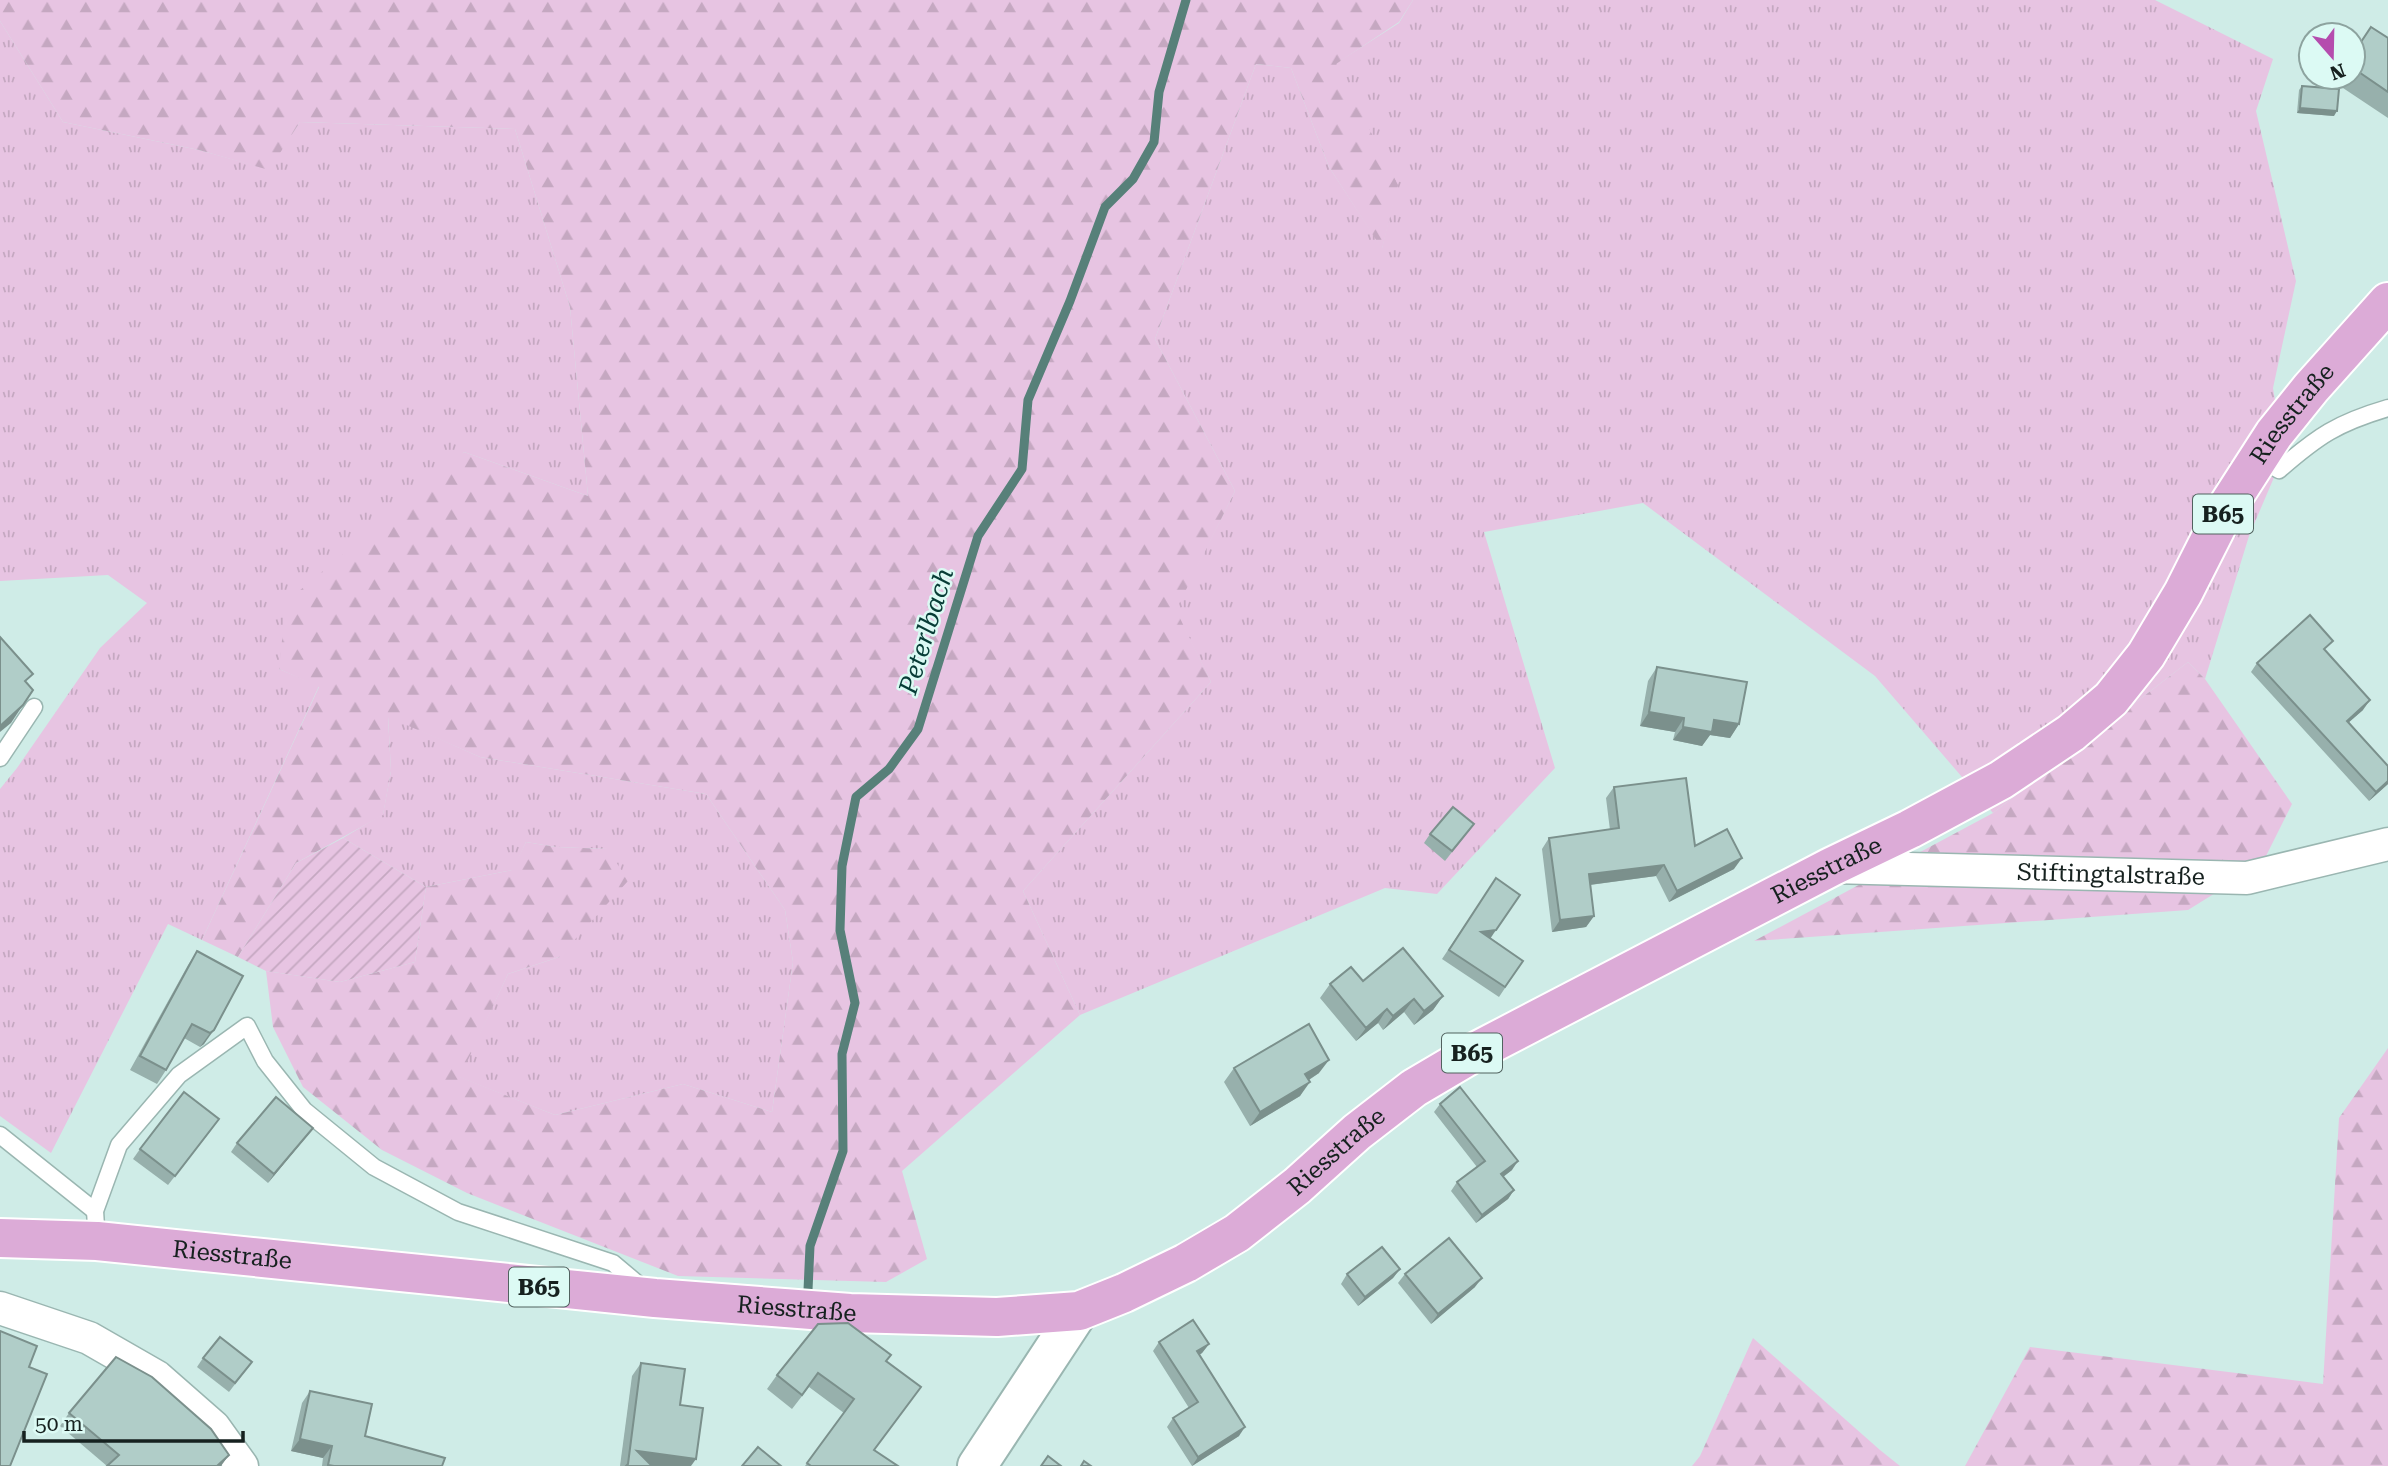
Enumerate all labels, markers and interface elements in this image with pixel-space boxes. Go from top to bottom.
north arrow [2297,21,2367,91]
text: N [2326,58,2348,85]
street label: Riesstraße [2244,358,2340,469]
road number: B65 [2193,494,2253,534]
water label: Peterlbach [892,564,959,699]
street label: Riesstraße [1767,831,1886,910]
street label: Stiftingtalstraße [2017,858,2205,891]
road number: B65 [1442,1034,1502,1072]
street label: Riesstraße [1282,1102,1391,1201]
street label: Riesstraße [171,1235,293,1275]
road number: B65 [509,1268,569,1306]
street label: Riesstraße [736,1290,858,1327]
scale bar [24,1400,243,1444]
text: 50 m [35,1412,83,1436]

